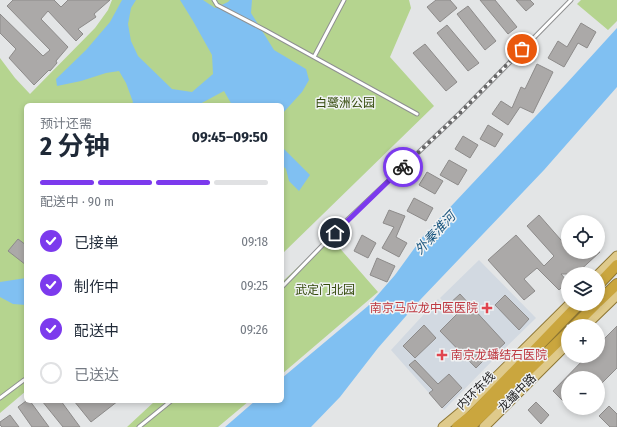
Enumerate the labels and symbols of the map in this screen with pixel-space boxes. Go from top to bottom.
pin [505,32,539,66]
park label: 白鹭洲公园 [315,96,375,110]
courier [383,147,423,187]
water label: 外秦淮河 [412,207,460,257]
pin [318,216,352,250]
park label: 武定门北园 [295,283,355,297]
place label: 南京马应龙中医医院 [370,301,478,315]
marker: 南京马应龙中医医院 [481,302,493,314]
place label: 南京龙蟠结石医院 [451,348,547,362]
marker: 南京龙蟠结石医院 [436,349,448,361]
street label: 内环东线 [454,369,498,413]
street label: 龙蟠中路 [495,371,539,415]

